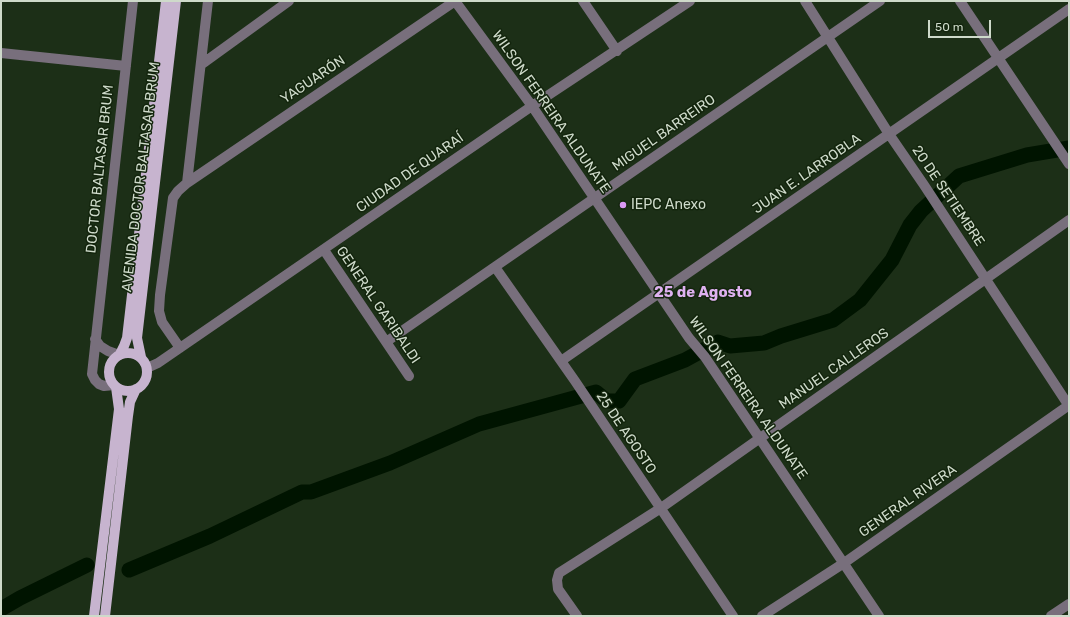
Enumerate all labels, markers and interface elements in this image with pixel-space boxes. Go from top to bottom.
scale bar [930,12,993,38]
text: 50 m [935,20,963,34]
street label: WILSON FERREIRA ALDUNATE [488,27,614,197]
street label: YAGUARÓN [278,52,348,108]
street label: AVENIDA DOCTOR BALTASAR BRUM [119,61,163,293]
street label: DOCTOR BALTASAR BRUM [83,84,117,254]
street label: MIGUEL BARREIRO [609,91,719,175]
street label: CIUDAD DE QUARAÍ [353,130,467,216]
street label: JUAN E. LARROBLA [750,130,864,218]
street label: 20 DE SETIEMBRE [908,142,988,250]
place label: IEPC Anexo [631,197,706,213]
marker: IEPC Anexo [618,200,628,210]
street label: GENERAL GARIBALDI [333,243,423,367]
district label: 25 de Agosto [654,284,752,302]
street label: WILSON FERREIRA ALDUNATE [685,313,811,483]
street label: MANUEL CALLEROS [776,325,892,413]
street label: 25 DE AGOSTO [592,389,660,477]
street label: GENERAL RIVERA [856,461,960,541]

